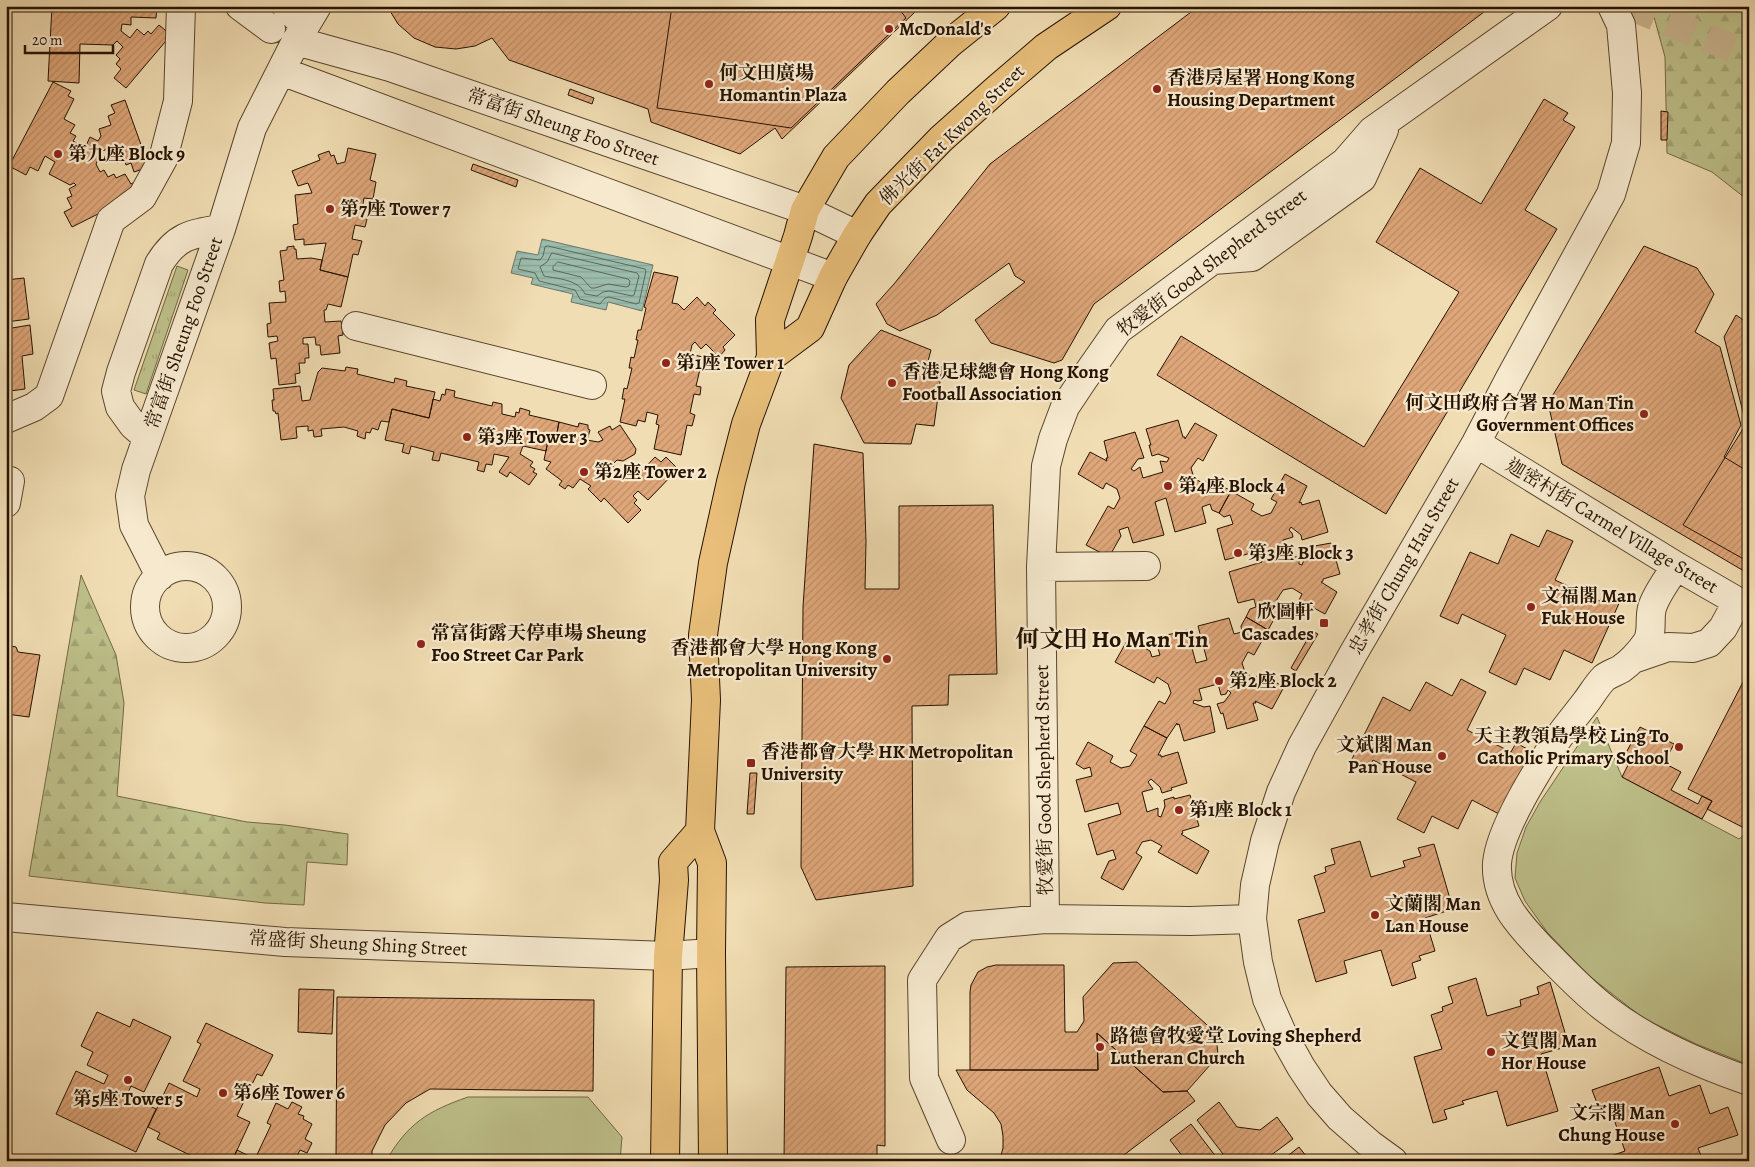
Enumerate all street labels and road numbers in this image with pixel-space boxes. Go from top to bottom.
street label: 佛光街 Fat Kwong Street [874,59,1030,211]
street label: 常富街 Sheung Foo Street [463,82,663,172]
street label: 牧愛街 Good Shepherd Street [1112,183,1312,343]
street label: 常富街 Sheung Foo Street [139,233,229,433]
street label: 迦密村街 Carmel Village Street [1501,452,1723,600]
street label: 忠孝街 Chung Hau Street [1343,473,1465,659]
street label: 牧愛街 Good Shepherd Street [1029,664,1059,896]
street label: 常盛街 Sheung Shing Street [248,925,468,963]

